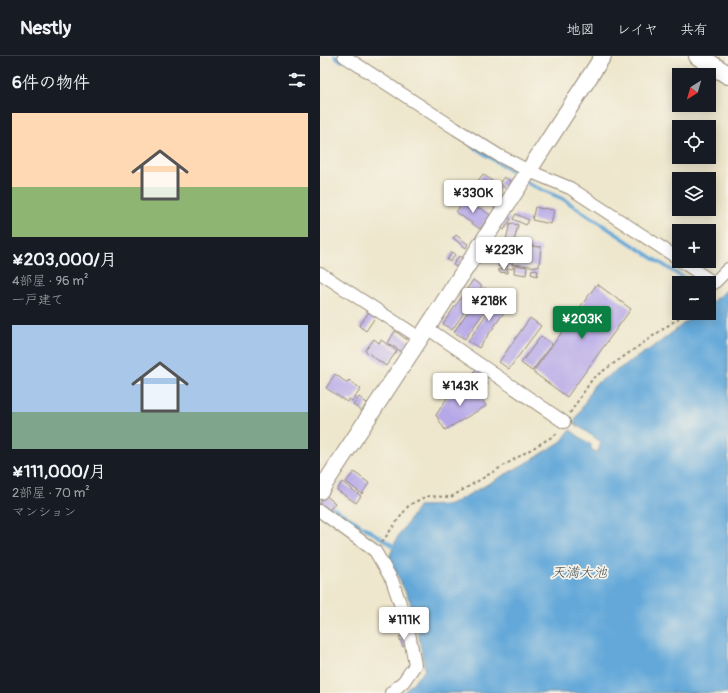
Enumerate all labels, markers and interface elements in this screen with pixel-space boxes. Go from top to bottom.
text: Nestly [20,16,71,40]
text: 地図 [567,21,595,38]
text: レイヤ [617,21,658,38]
text: 共有 [680,21,708,38]
north arrow [672,68,716,112]
map controls [672,68,716,320]
icon: filters [286,69,308,91]
text: 6件の物件 [12,72,90,93]
button: locate [672,120,716,164]
icon: home [124,139,196,211]
button: layers [672,172,716,216]
pin: ¥330K [445,180,501,214]
text: ¥330K [453,185,493,201]
button: + [672,224,716,268]
pin: ¥223K [476,237,532,271]
text: ¥223K [485,242,523,258]
text: ¥203,000/月 [12,249,117,270]
text: 4部屋 · 96 m² [12,273,88,289]
button: − [672,276,716,320]
pin: ¥218K [461,288,517,322]
text: 一戸建て [12,292,64,308]
text: ¥218K [471,293,507,309]
pin: ¥203K [554,306,610,340]
text: ¥203K [562,311,602,327]
icon: home [124,351,196,423]
pin: ¥143K [432,373,488,407]
text: ¥143K [442,378,478,394]
text: ¥111,000/月 [12,461,106,482]
text: 2部屋 · 70 m² [12,485,90,501]
text: マンション [12,504,76,520]
water label: 天満大池 [551,564,608,581]
pin: ¥111K [376,607,432,641]
text: ¥111K [388,612,420,628]

